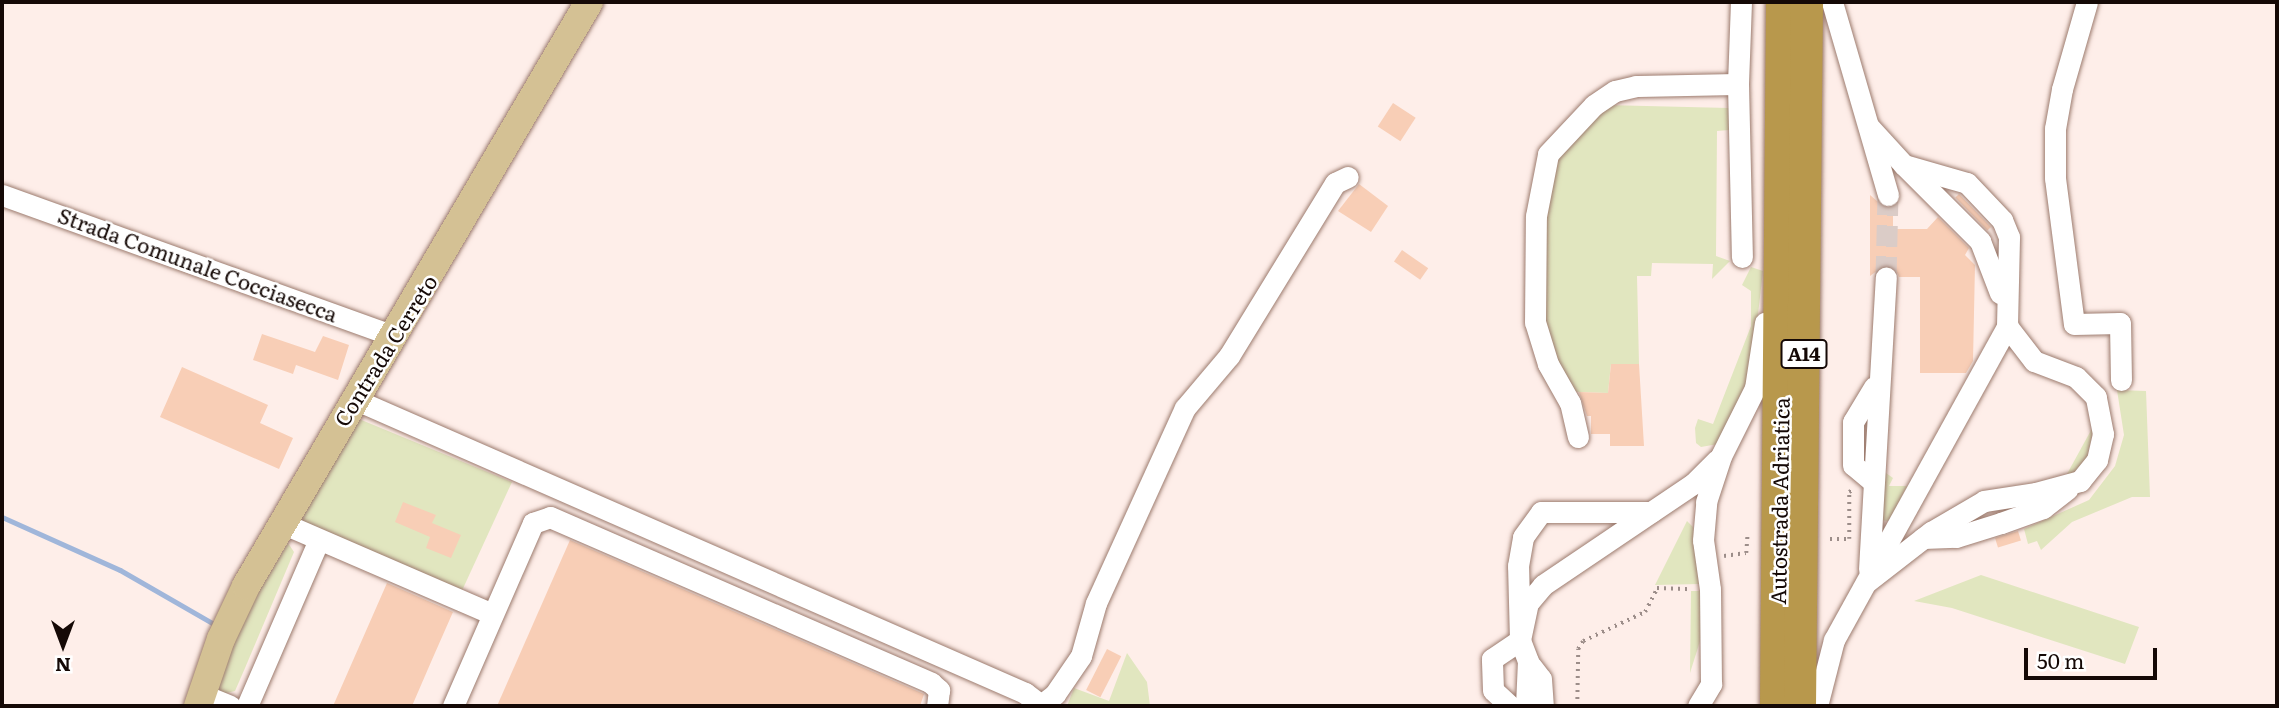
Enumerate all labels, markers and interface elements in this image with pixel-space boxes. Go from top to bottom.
street label: Strada Comunale Cocciasecca [55,202,341,326]
street label: Contrada Cerreto [328,270,442,430]
road number: A14 [1780,338,1828,370]
street label: Autostrada Adriatica [1765,397,1793,605]
north arrow [28,610,98,680]
scale bar [2027,634,2160,678]
text: 50 m [2037,644,2084,675]
text: N [55,652,71,680]

